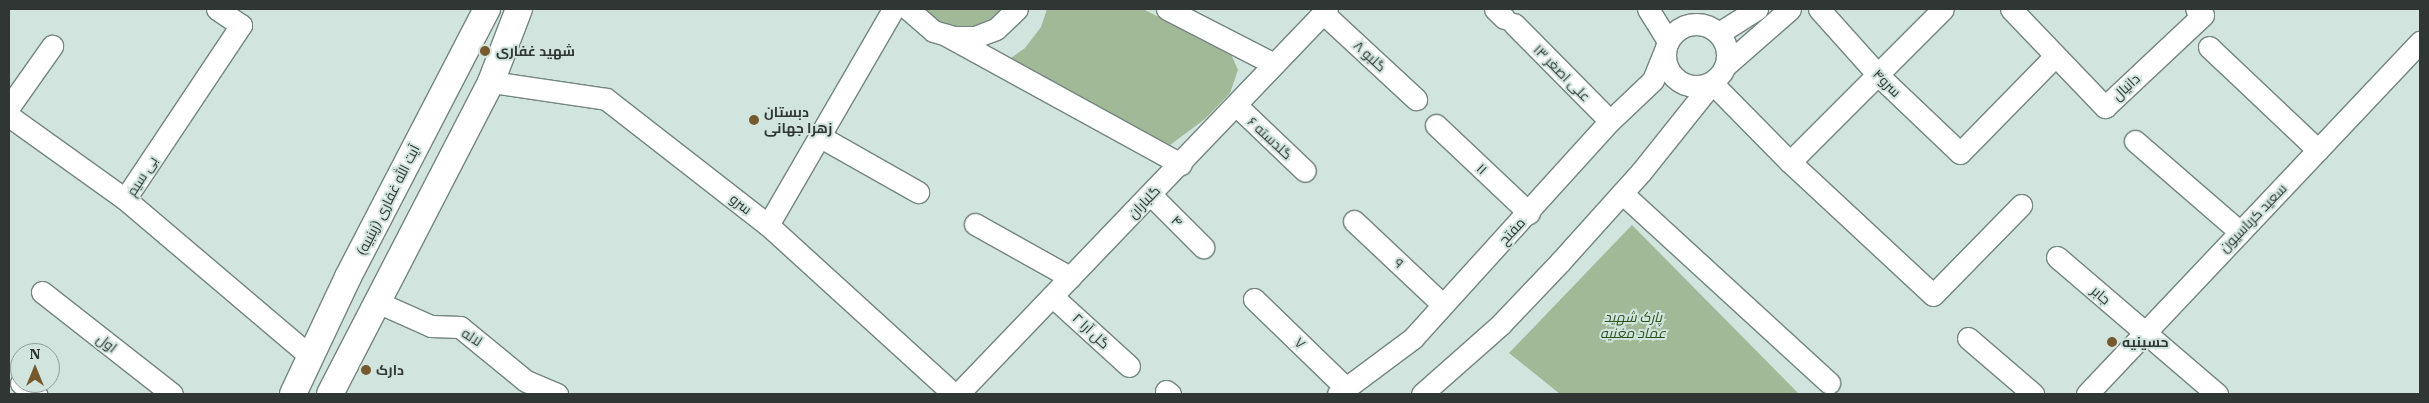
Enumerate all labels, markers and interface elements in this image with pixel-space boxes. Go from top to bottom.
street label: گلبو ۸ [1350,37,1390,75]
street label: علی اصغر ۱۳ [1530,41,1594,105]
place label: شهید غفاری [496,43,575,59]
marker: شهید غفاری [478,44,492,58]
street label: سرو۴ [1870,66,1904,100]
street label: دانیال [2109,70,2143,104]
place label: دبستان زهرا جهانی [764,104,832,136]
street label: گلدسته ۶ [1244,113,1296,163]
marker: دبستان زهرا جهانی [748,114,760,126]
street label: آیت الله غفاری (زینبیه) [353,142,423,258]
street label: بی سیم [123,153,161,199]
street label: ۱۱ [1473,160,1491,178]
street label: سعید کرباسیون [2216,180,2290,256]
street label: گلباران [1124,182,1164,222]
street label: سرو [727,190,755,218]
street label: ۴ [1168,212,1186,230]
street label: مفتح [1495,214,1529,248]
street label: ۹ [1391,254,1407,272]
street label: جابر [2088,282,2114,308]
park label: پارک شهید عماد مغنیه [1600,309,1666,342]
street label: گل آرا ۲ [1069,310,1113,352]
street label: لاله [459,324,485,350]
street label: اول [94,330,120,356]
street label: ۷ [1291,334,1309,352]
place label: حسینیه [2122,334,2168,350]
marker: حسینیه [2106,336,2118,348]
north arrow [10,343,60,393]
text: N [29,345,41,363]
place label: دارک [376,362,404,378]
marker: دارک [360,364,372,376]

